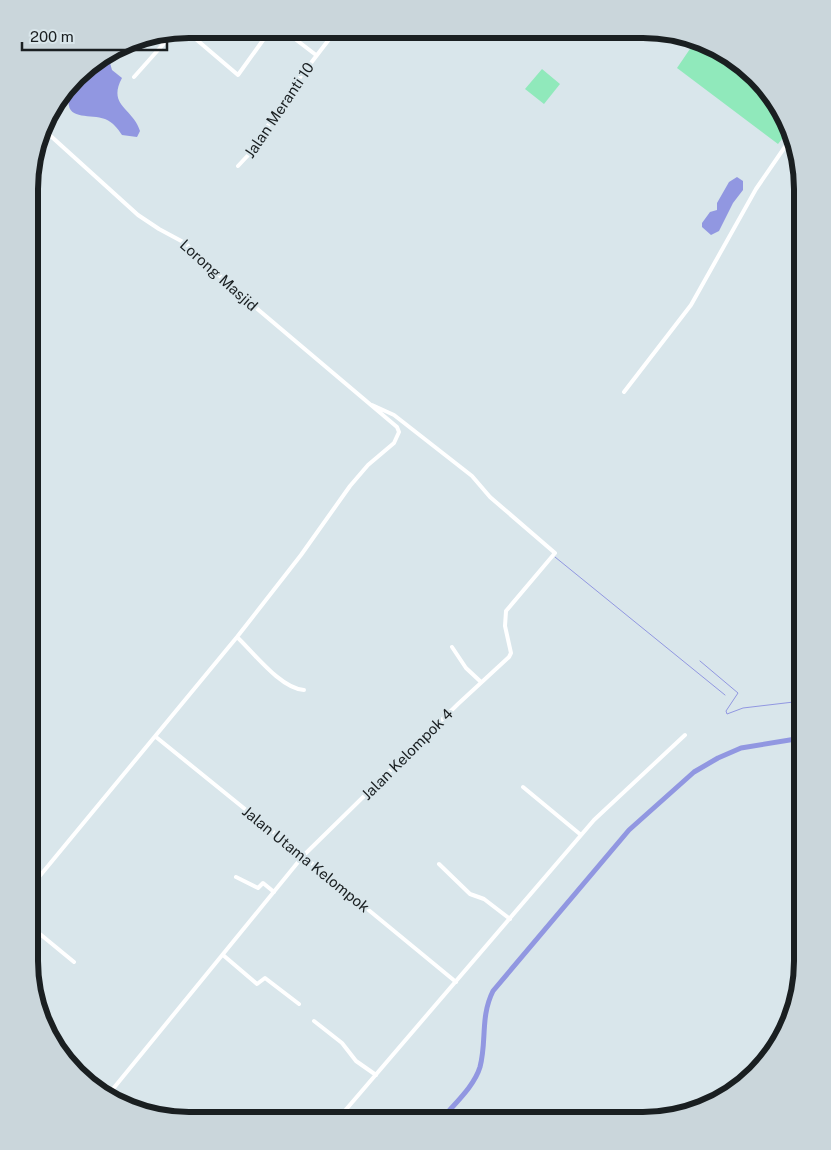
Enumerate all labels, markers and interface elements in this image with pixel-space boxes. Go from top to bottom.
scale bar [22,20,168,52]
text: 200 m [30,28,74,45]
street label: Jalan Meranti 10 [241,59,317,161]
street label: Lorong Masjid [177,236,261,314]
street label: Jalan Kelompok 4 [358,705,456,803]
street label: Jalan Utama Kelompok [239,802,373,916]

